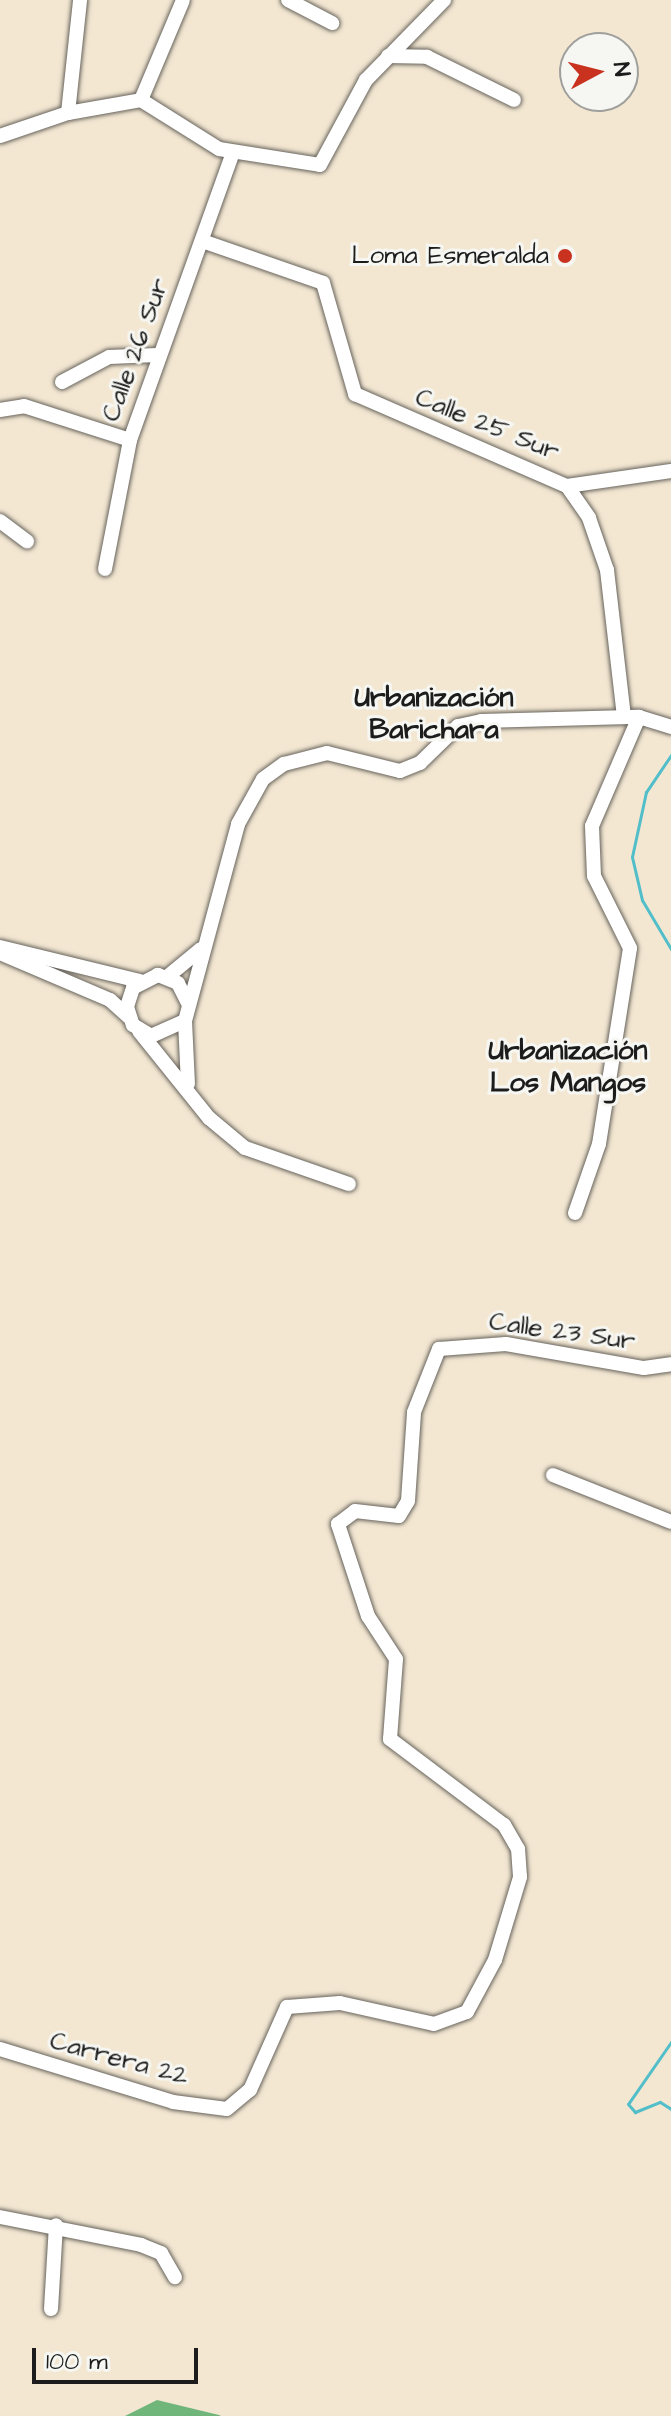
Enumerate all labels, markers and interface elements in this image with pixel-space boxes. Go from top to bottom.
north arrow [559,32,639,112]
text: N [605,61,638,78]
place label: Loma Esmeralda [352,240,549,272]
marker: Loma Esmeralda [556,247,574,265]
street label: Calle 26 Sur [96,274,176,426]
street label: Calle 25 Sur [411,382,563,468]
district label: Urbanización Barichara [354,681,514,747]
district label: Urbanización Los Mangos [488,1034,648,1100]
street label: Calle 23 Sur [487,1306,637,1358]
street label: Carrera 22 [46,2026,192,2092]
scale bar [36,2332,202,2382]
text: 100 m [46,2345,108,2379]

